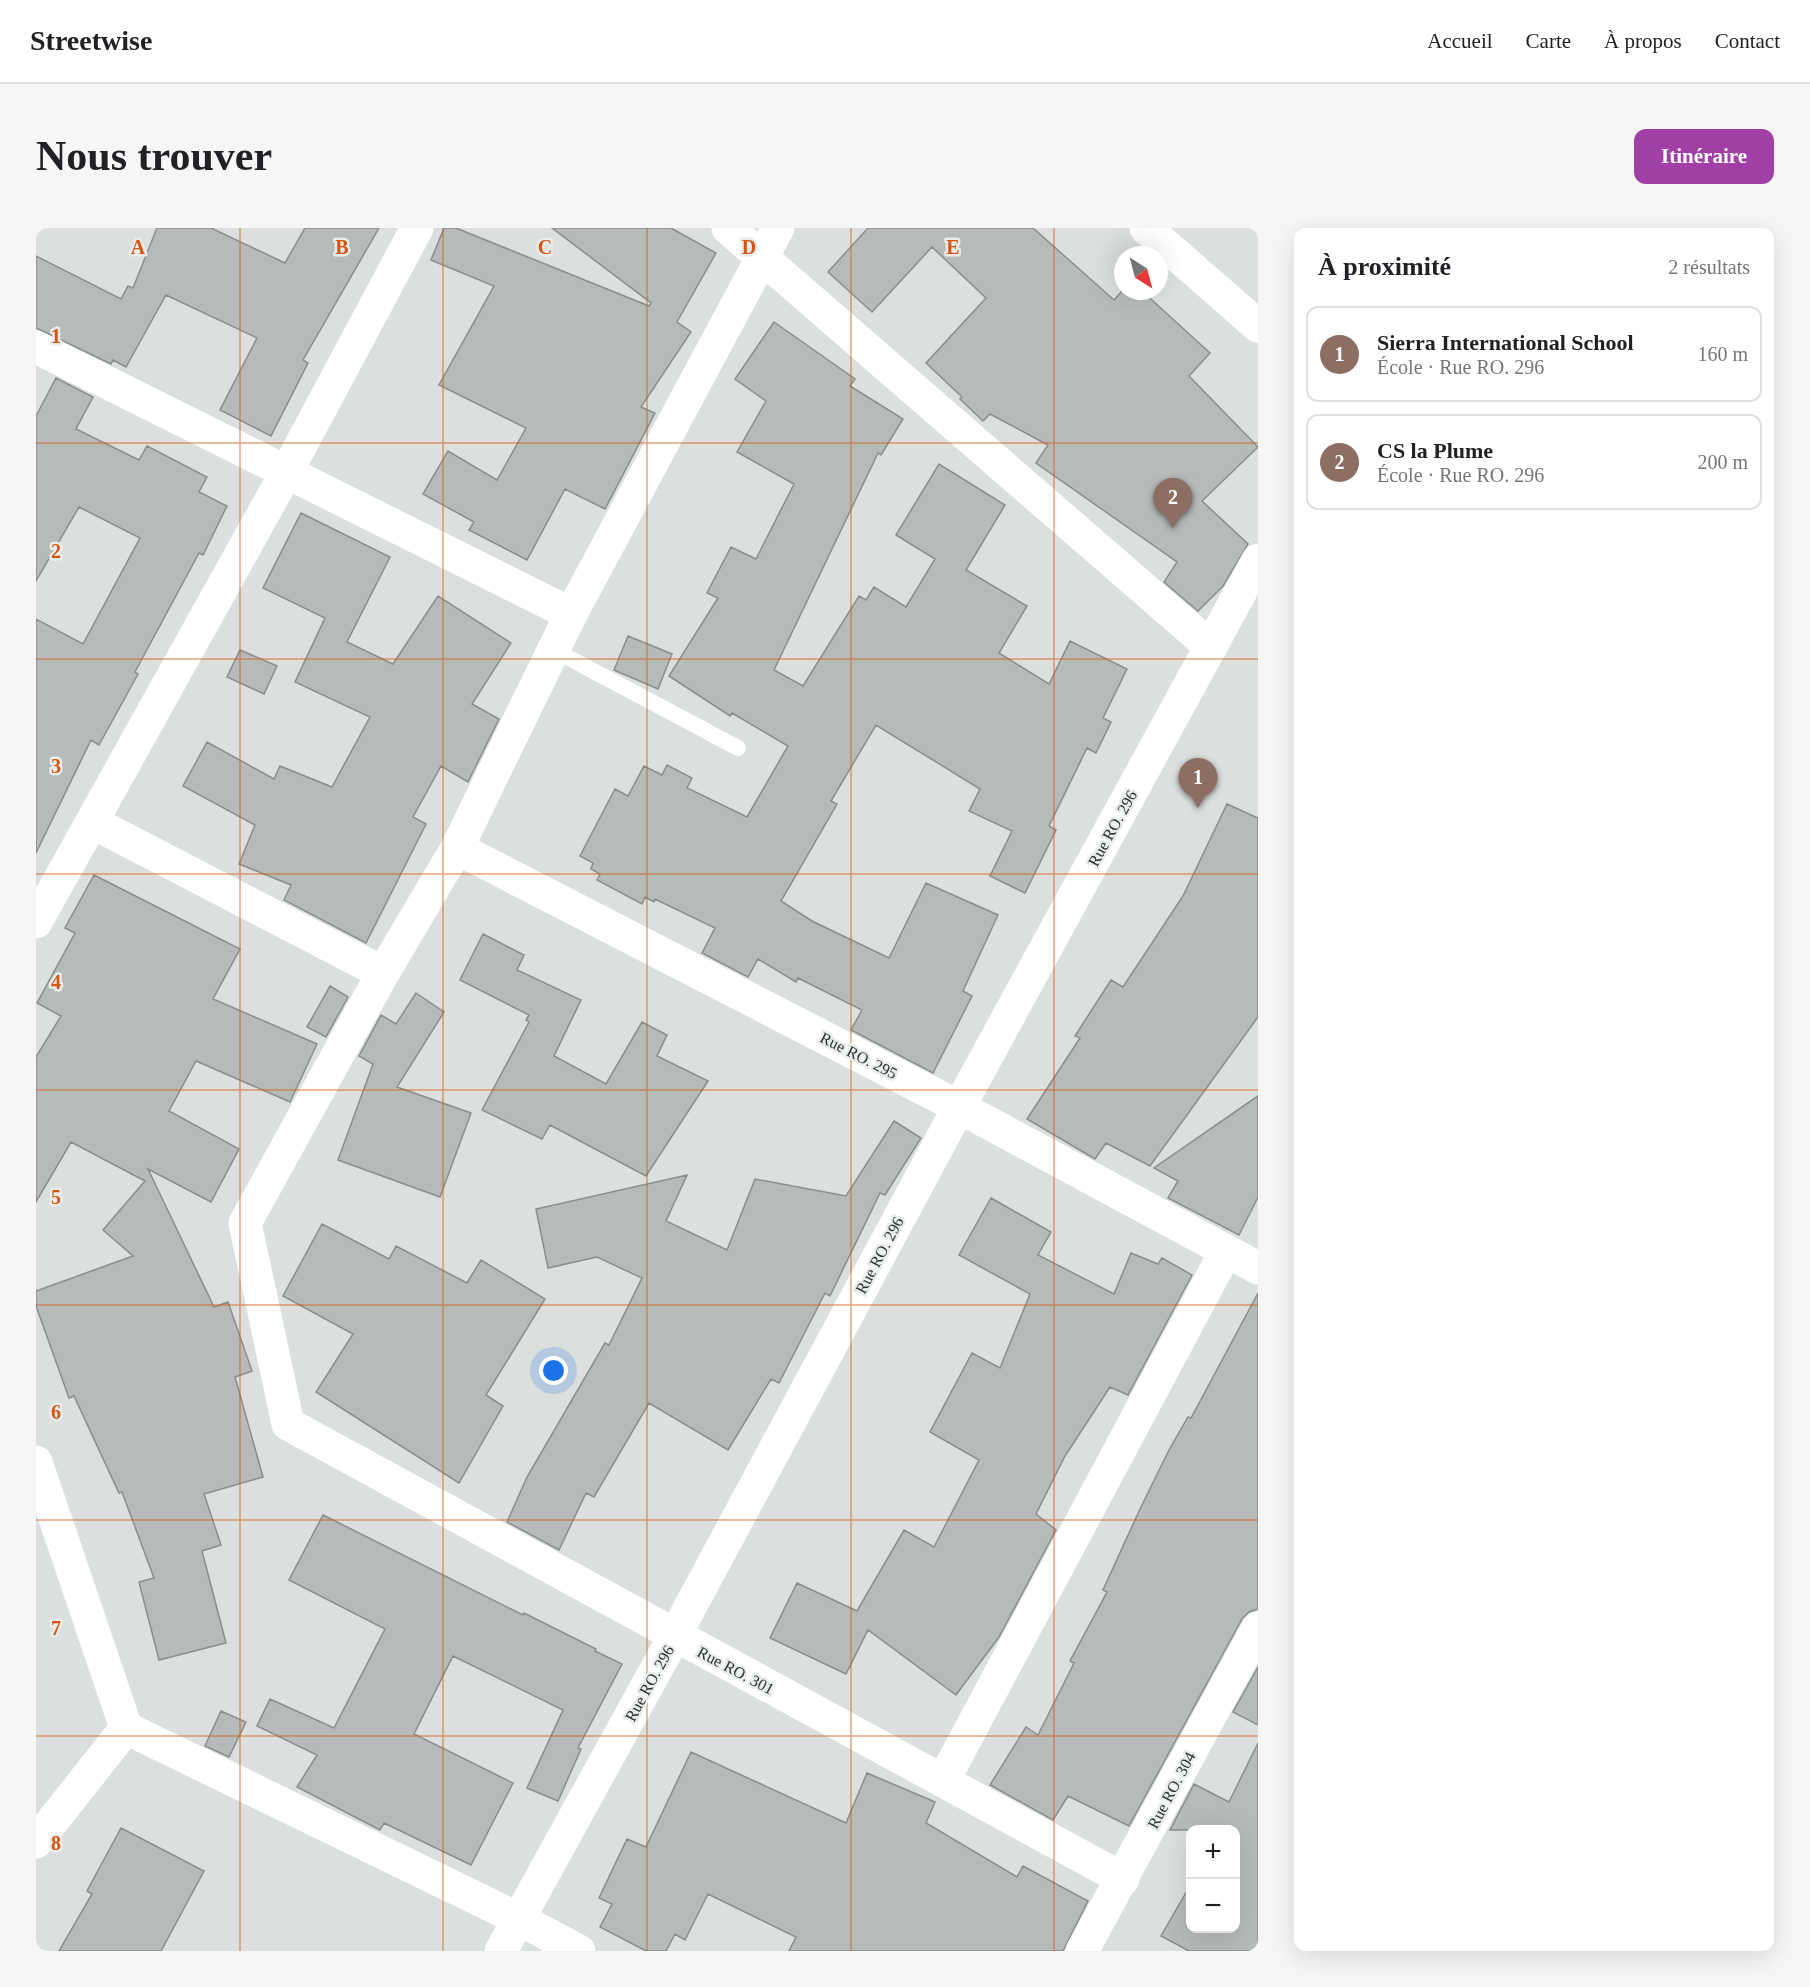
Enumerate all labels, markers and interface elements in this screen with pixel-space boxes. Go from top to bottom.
text: Streetwise [30,25,152,56]
text: Accueil [1427,29,1493,53]
text: Carte [1526,29,1571,53]
text: À propos [1604,29,1682,53]
text: Contact [1715,29,1780,53]
button: Itinéraire [1634,129,1774,184]
text: Nous trouver [36,133,272,179]
text: A [131,236,146,258]
text: B [335,236,349,258]
text: C [538,236,552,258]
text: D [742,236,756,258]
text: E [946,236,960,258]
north arrow [1114,246,1168,300]
text: À proximité [1318,252,1451,281]
text: 2 résultats [1668,256,1750,278]
text: 1 [51,325,61,347]
text: Sierra International School [1377,330,1634,355]
text: 1 [1335,343,1345,365]
text: 160 m [1697,343,1748,365]
text: École · Rue RO. 296 [1377,356,1544,378]
text: CS la Plume [1377,438,1493,463]
text: 2 [1335,451,1345,473]
text: 200 m [1697,451,1748,473]
text: École · Rue RO. 296 [1377,464,1544,486]
pin: 2 [1154,478,1192,528]
text: 2 [51,540,61,562]
text: 3 [51,755,61,777]
pin: 1 [1178,758,1218,808]
street label: Rue RO. 296 [1085,787,1140,869]
text: 4 [51,971,61,993]
street label: Rue RO. 295 [817,1029,900,1082]
text: 5 [51,1186,61,1208]
street label: Rue RO. 296 [852,1214,907,1296]
your location [539,1356,568,1385]
text: 6 [51,1401,61,1423]
text: 7 [51,1617,61,1639]
street label: Rue RO. 296 [622,1642,677,1724]
street label: Rue RO. 301 [695,1643,777,1698]
street label: Rue RO. 304 [1144,1749,1199,1831]
map controls [1186,1825,1240,1933]
button: + [1186,1825,1240,1879]
text: 8 [51,1832,61,1854]
button: − [1186,1879,1240,1933]

